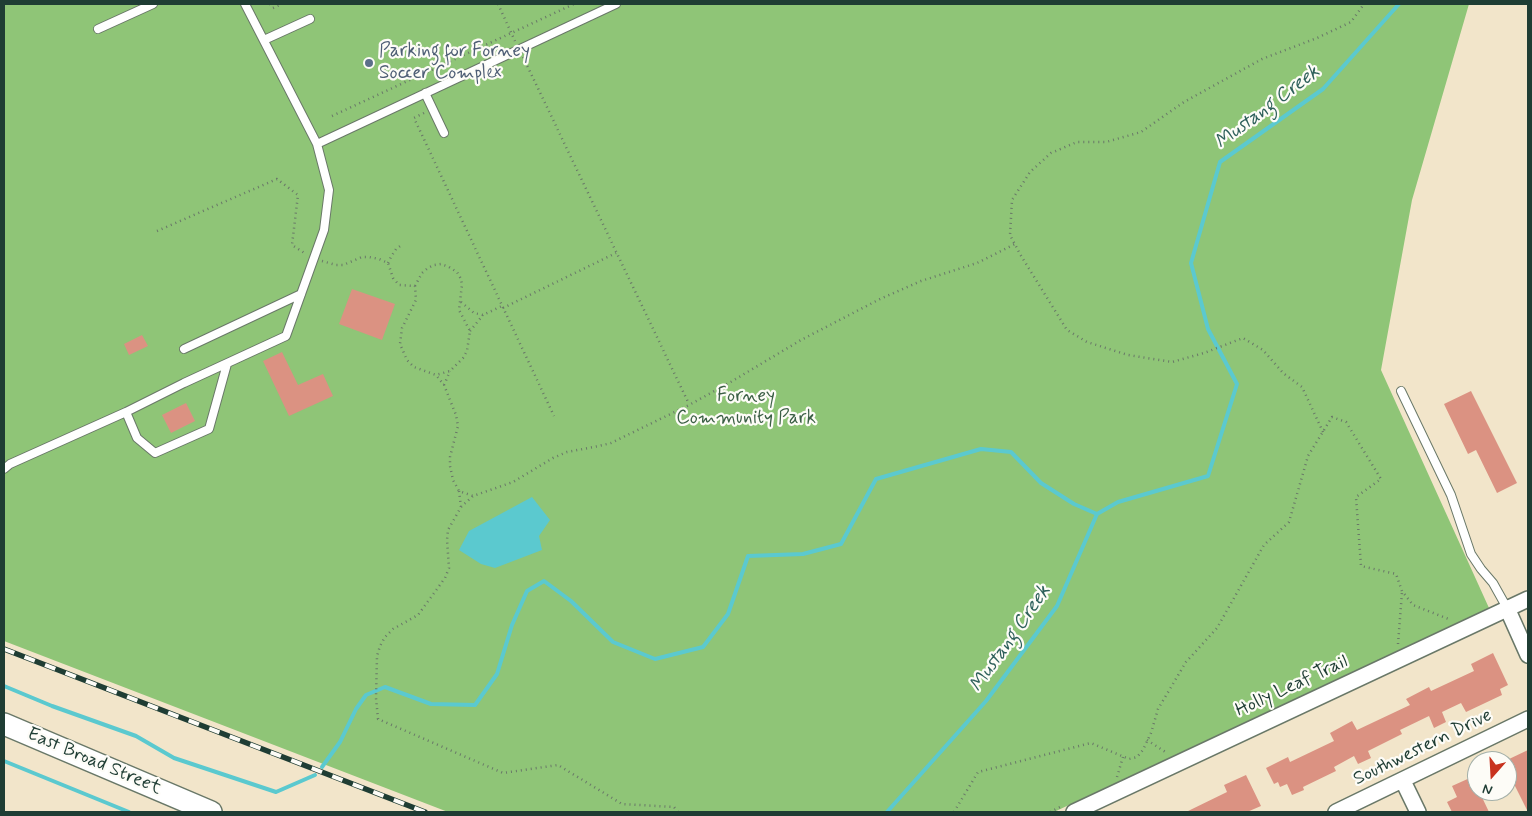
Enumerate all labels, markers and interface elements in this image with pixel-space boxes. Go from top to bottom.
place label: Parking for Forney Soccer Complex [379,41,530,85]
marker: Parking for Forney Soccer Complex [363,57,375,69]
water label: Mustang Creek [1211,61,1325,155]
park label: Forney Community Park [676,386,816,430]
water label: Mustang Creek [965,581,1057,697]
street label: Holly Leaf Trail [1232,651,1352,723]
street label: Southwestern Drive [1350,705,1496,791]
street label: East Broad Street [23,723,165,801]
north arrow [1467,751,1517,801]
text: N [1480,779,1495,799]

